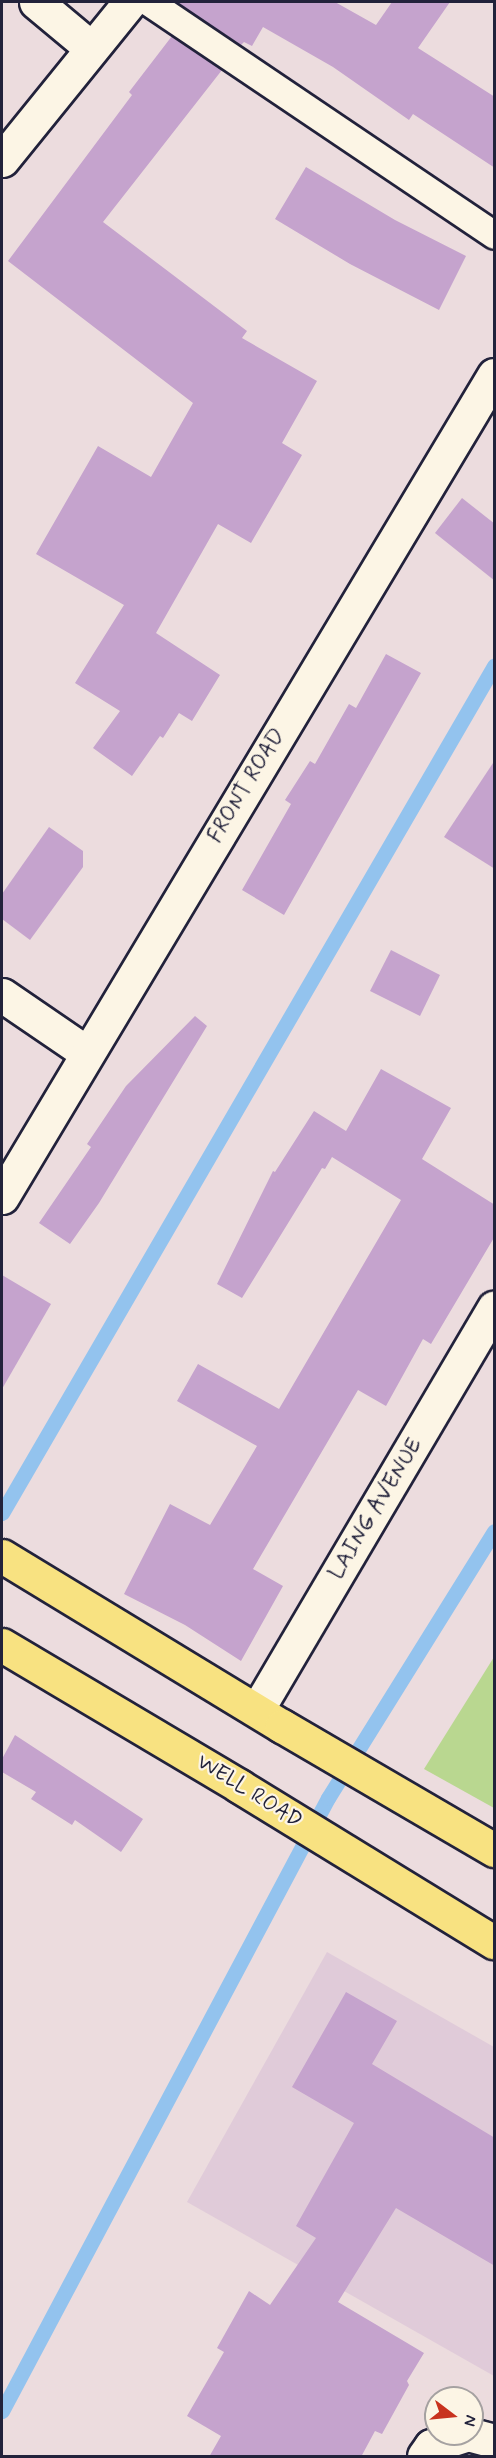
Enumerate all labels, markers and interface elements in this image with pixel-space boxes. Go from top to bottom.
street label: FRONT ROAD [203,724,291,848]
street label: LAING AVENUE [323,1433,429,1585]
street label: WELL ROAD [191,1749,307,1835]
north arrow [424,2386,484,2446]
text: N [458,2413,481,2429]

